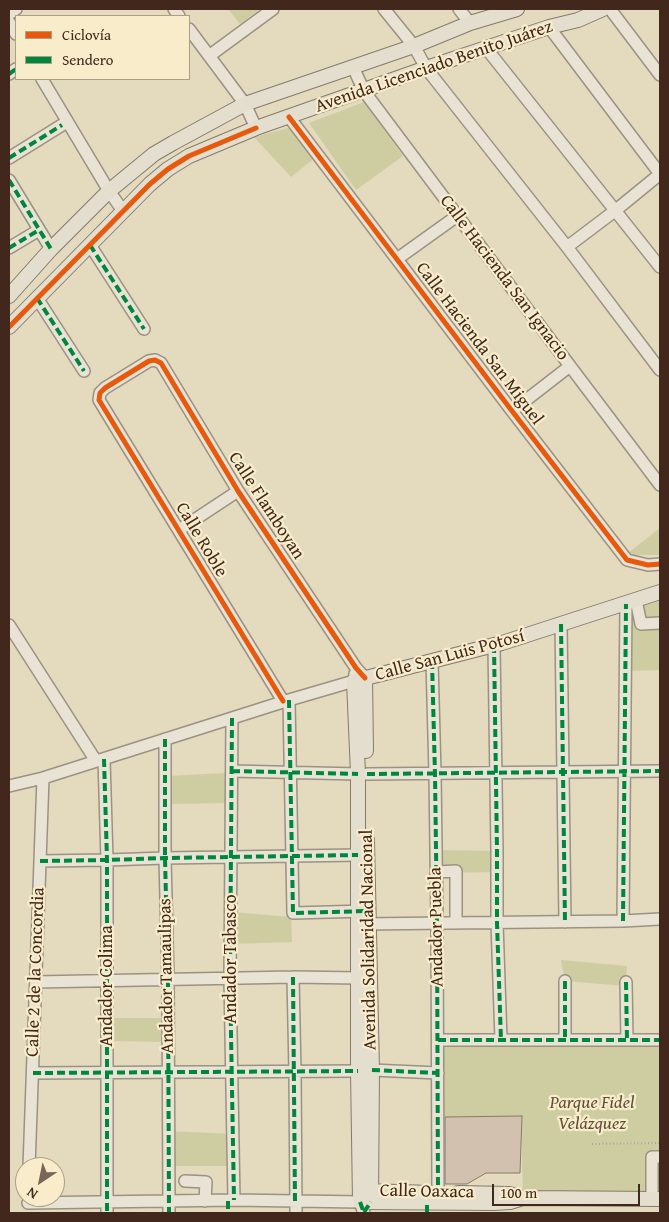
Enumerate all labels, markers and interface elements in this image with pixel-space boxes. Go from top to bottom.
legend [15,15,190,80]
street label: Avenida Licenciado Benito Juárez [312,16,556,118]
text: Ciclovía [62,24,111,45]
text: Sendero [62,49,113,70]
street label: Calle Hacienda San Ignacio [435,191,573,365]
street label: Calle Hacienda San Miguel [411,258,547,430]
street label: Calle Flamboyan [223,448,309,564]
street label: Calle Roble [170,499,232,581]
street label: Calle San Luis Potosí [373,626,527,686]
street label: Avenida Solidaridad Nacional [356,829,382,1051]
street label: Andador Puebla [425,867,449,987]
street label: Calle 2 de la Concordia [22,887,50,1057]
street label: Andador Tabasco [220,894,242,1024]
street label: Andador Tamaulipas [155,898,179,1054]
street label: Andador Colima [96,925,118,1047]
park label: Parque Fidel Velázquez [550,1092,634,1134]
north arrow [15,1157,65,1207]
scale bar [494,1174,642,1206]
street label: Calle Oaxaca [380,1180,474,1204]
text: 100 m [500,1182,537,1203]
text: N [23,1183,42,1205]

